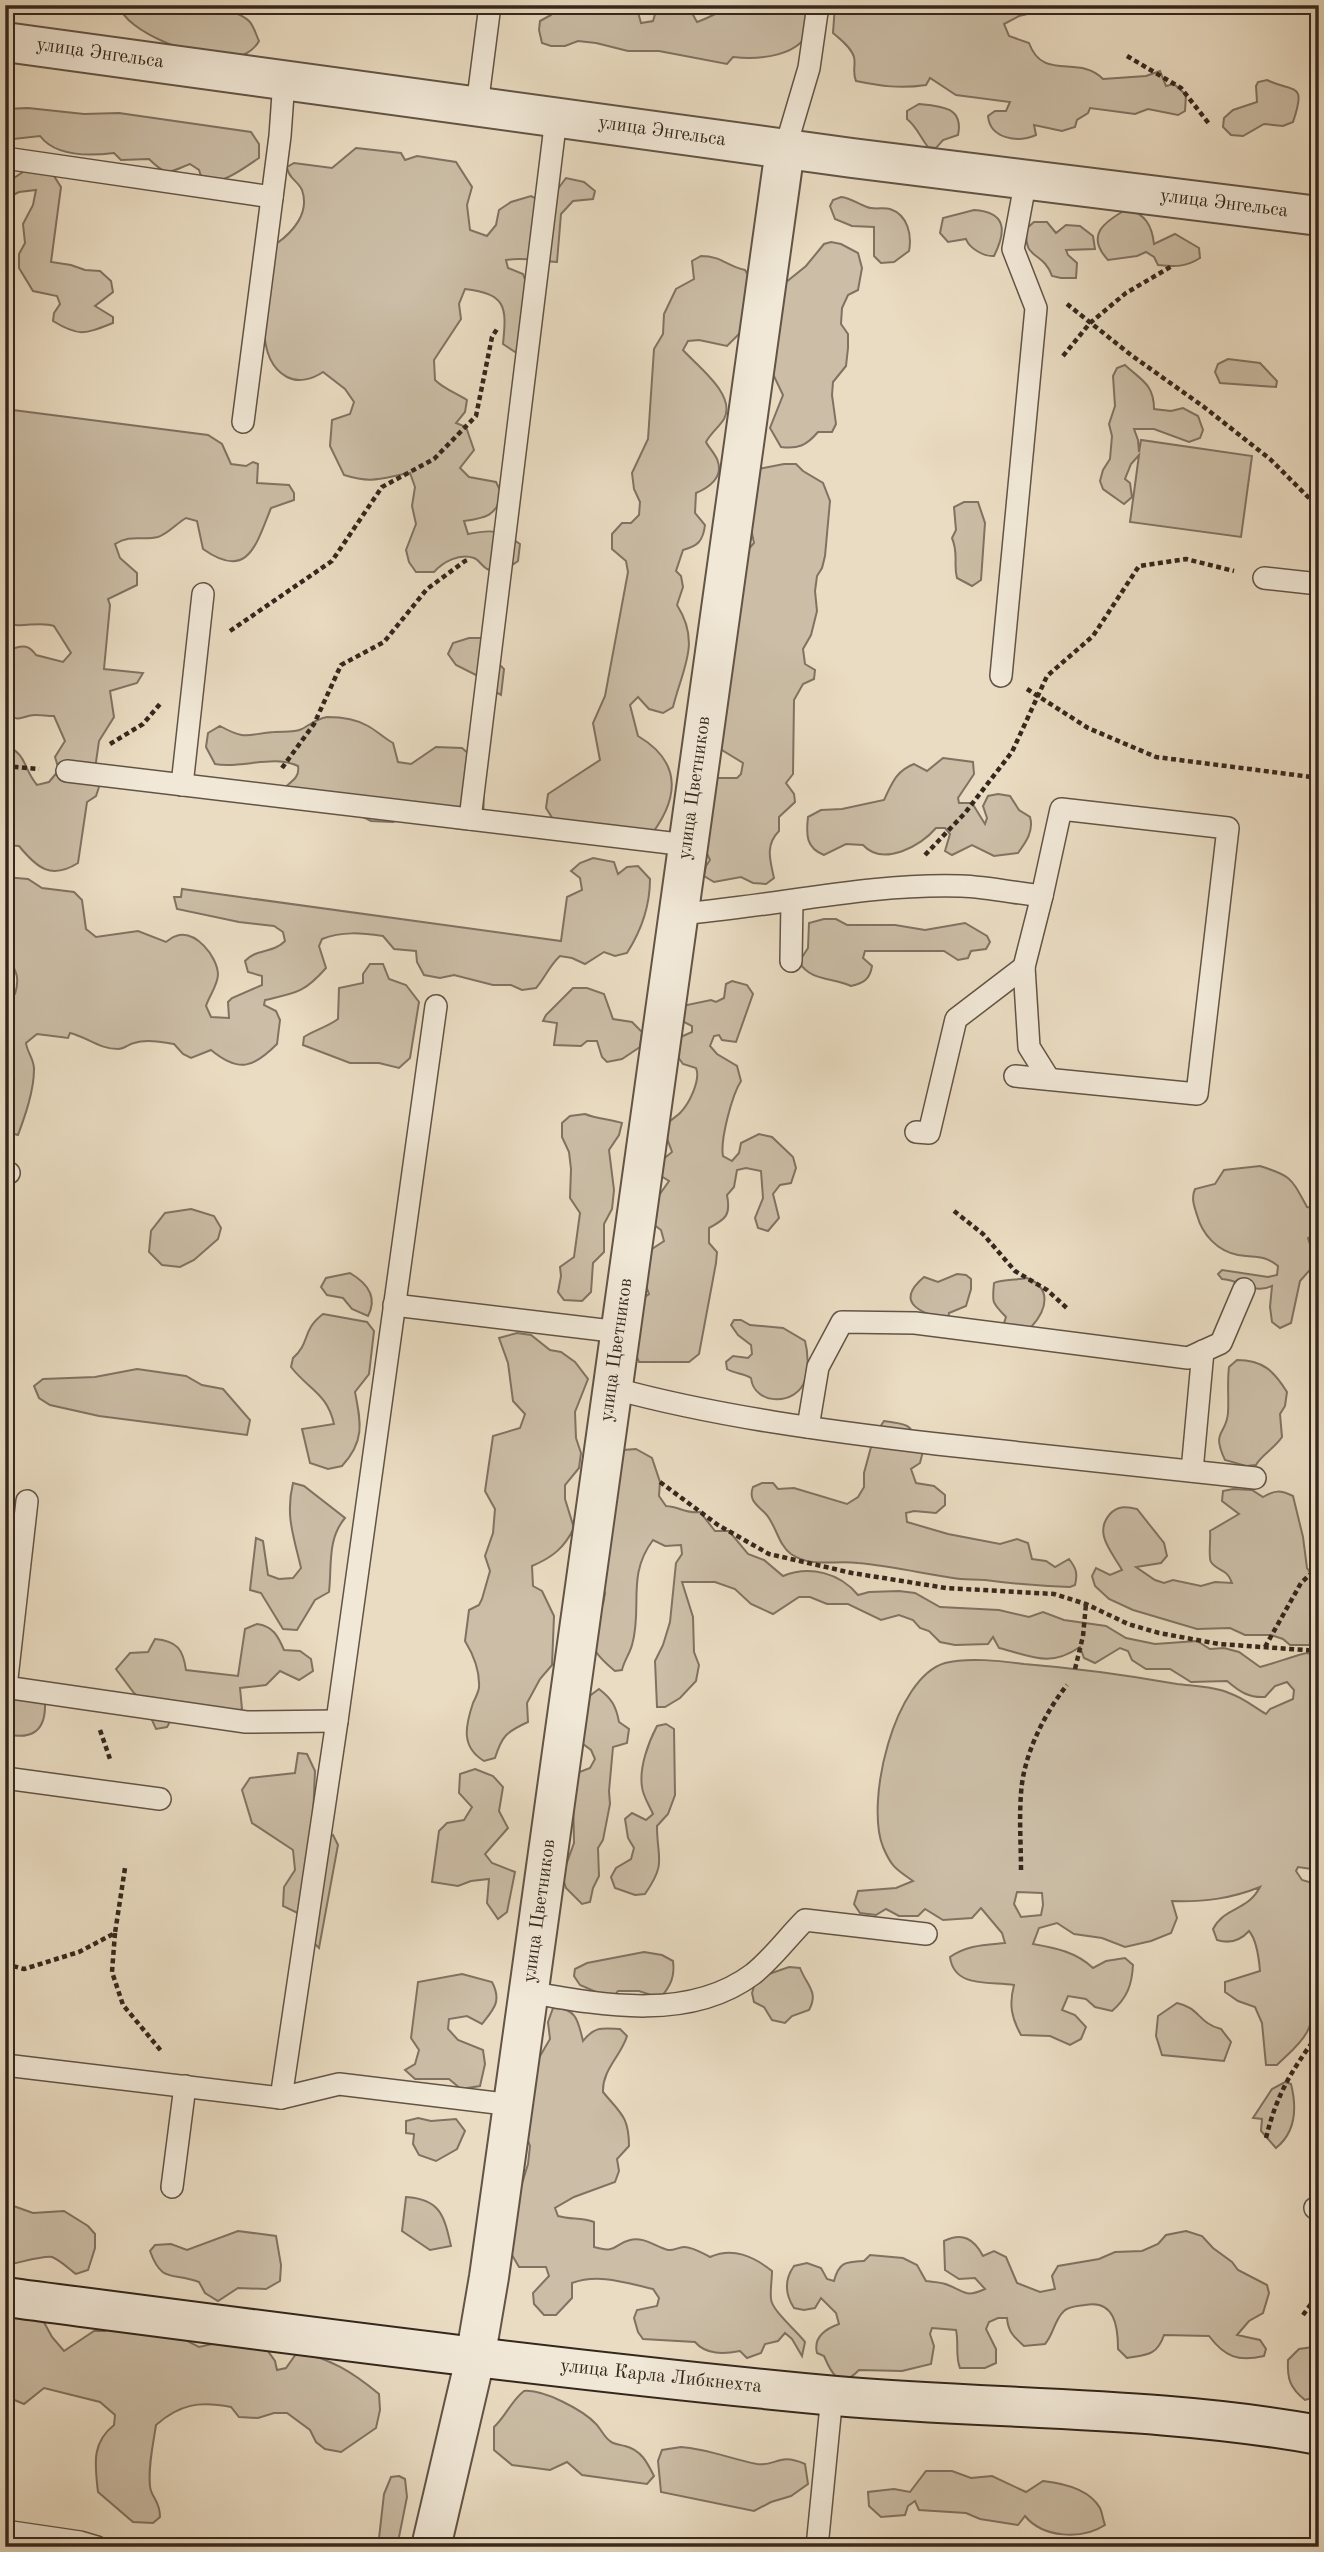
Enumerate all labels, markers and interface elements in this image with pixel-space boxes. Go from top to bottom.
street label: улица Энгельса [35,36,166,72]
street label: улица Энгельса [597,114,728,150]
street label: улица Энгельса [1159,187,1290,221]
street label: улица Цветников [676,715,714,861]
street label: улица Цветников [598,1277,636,1423]
street label: улица Цветников [521,1838,559,1984]
street label: улица Карла Либкнехта [559,2357,763,2397]

